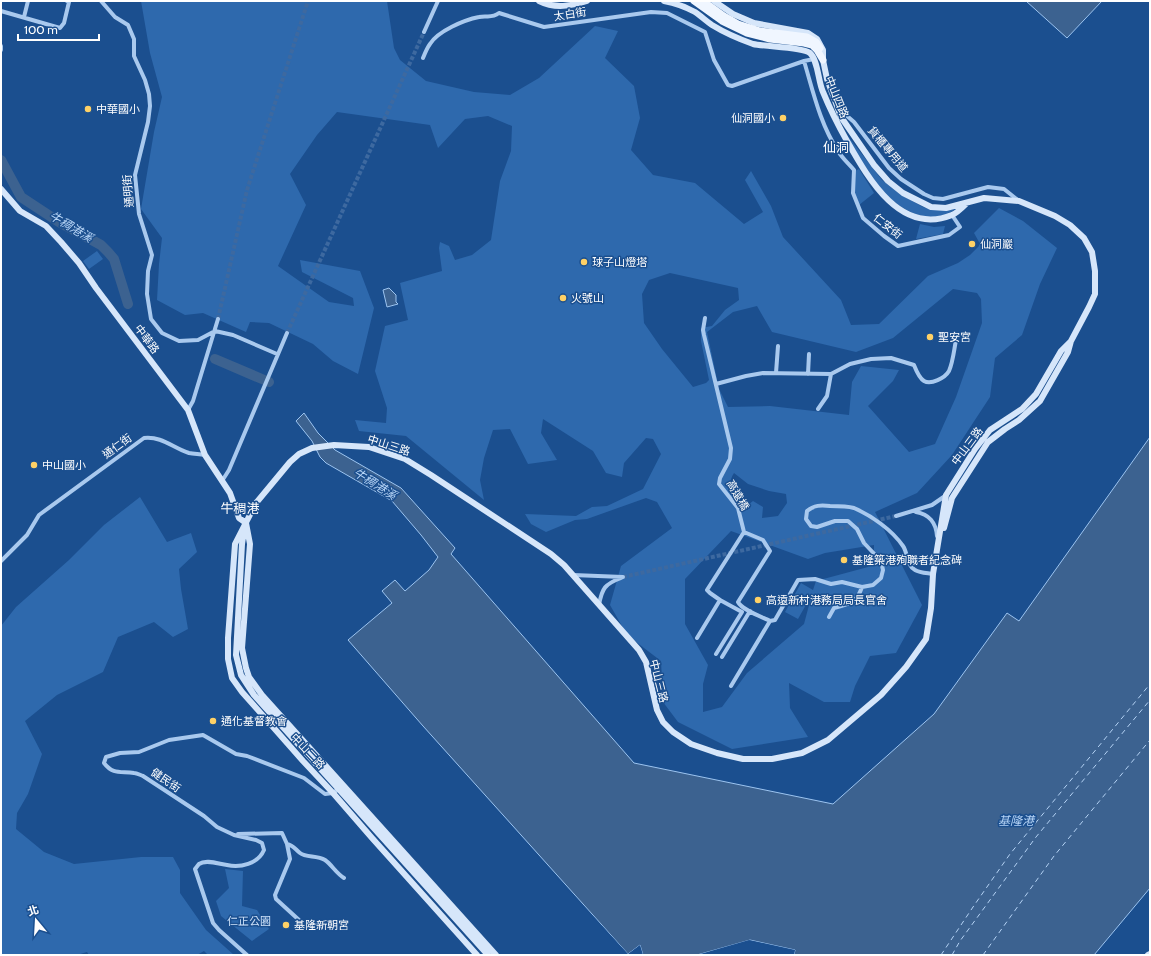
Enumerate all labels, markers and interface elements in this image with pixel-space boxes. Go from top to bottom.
street label: 太白街 [553,5,587,23]
scale bar [18,16,99,42]
text: 100 m [24,22,58,37]
street label: 中山四路 [822,74,852,120]
place label: 中華國小 [96,102,140,116]
marker: 中華國小 [83,104,93,114]
place label: 仙洞國小 [731,111,775,125]
marker: 仙洞國小 [778,113,788,123]
street label: 貨櫃專用道 [865,123,911,175]
district label: 仙洞 [823,139,849,155]
street label: 通明街 [120,174,136,208]
water label: 牛稠港溪 [47,208,97,246]
street label: 仁安街 [871,210,905,242]
place label: 仙洞巖 [980,237,1013,251]
marker: 仙洞巖 [967,239,977,249]
place label: 球子山燈塔 [592,255,647,269]
marker: 球子山燈塔 [579,257,589,267]
place label: 火號山 [571,291,604,305]
marker: 火號山 [558,293,568,303]
street label: 中華路 [131,322,163,356]
place label: 聖安宮 [938,330,971,344]
marker: 聖安宮 [925,332,935,342]
street label: 中山三路 [948,424,986,468]
street label: 通仁街 [100,431,134,461]
street label: 中山三路 [366,432,412,458]
place label: 中山國小 [42,458,86,472]
marker: 中山國小 [29,460,39,470]
water label: 牛稠港溪 [351,464,401,504]
street label: 高遠橋 [724,477,752,513]
district label: 牛稠港 [220,500,260,516]
place label: 基隆築港殉職者紀念碑 [852,553,962,567]
marker: 基隆築港殉職者紀念碑 [839,555,849,565]
place label: 高遠新村港務局局長官舍 [766,593,887,607]
marker: 高遠新村港務局局長官舍 [753,595,763,605]
street label: 中山三路 [647,658,671,704]
place label: 通化基督教會 [221,714,287,728]
marker: 通化基督教會 [208,716,218,726]
street label: 中山二路 [288,730,328,772]
street label: 健民街 [148,765,184,795]
water label: 基隆港 [998,813,1036,828]
north arrow [16,900,56,940]
text: 北 [26,902,40,919]
park label: 仁正公園 [227,914,271,928]
place label: 基隆新朝宮 [294,918,349,932]
marker: 基隆新朝宮 [281,920,291,930]

